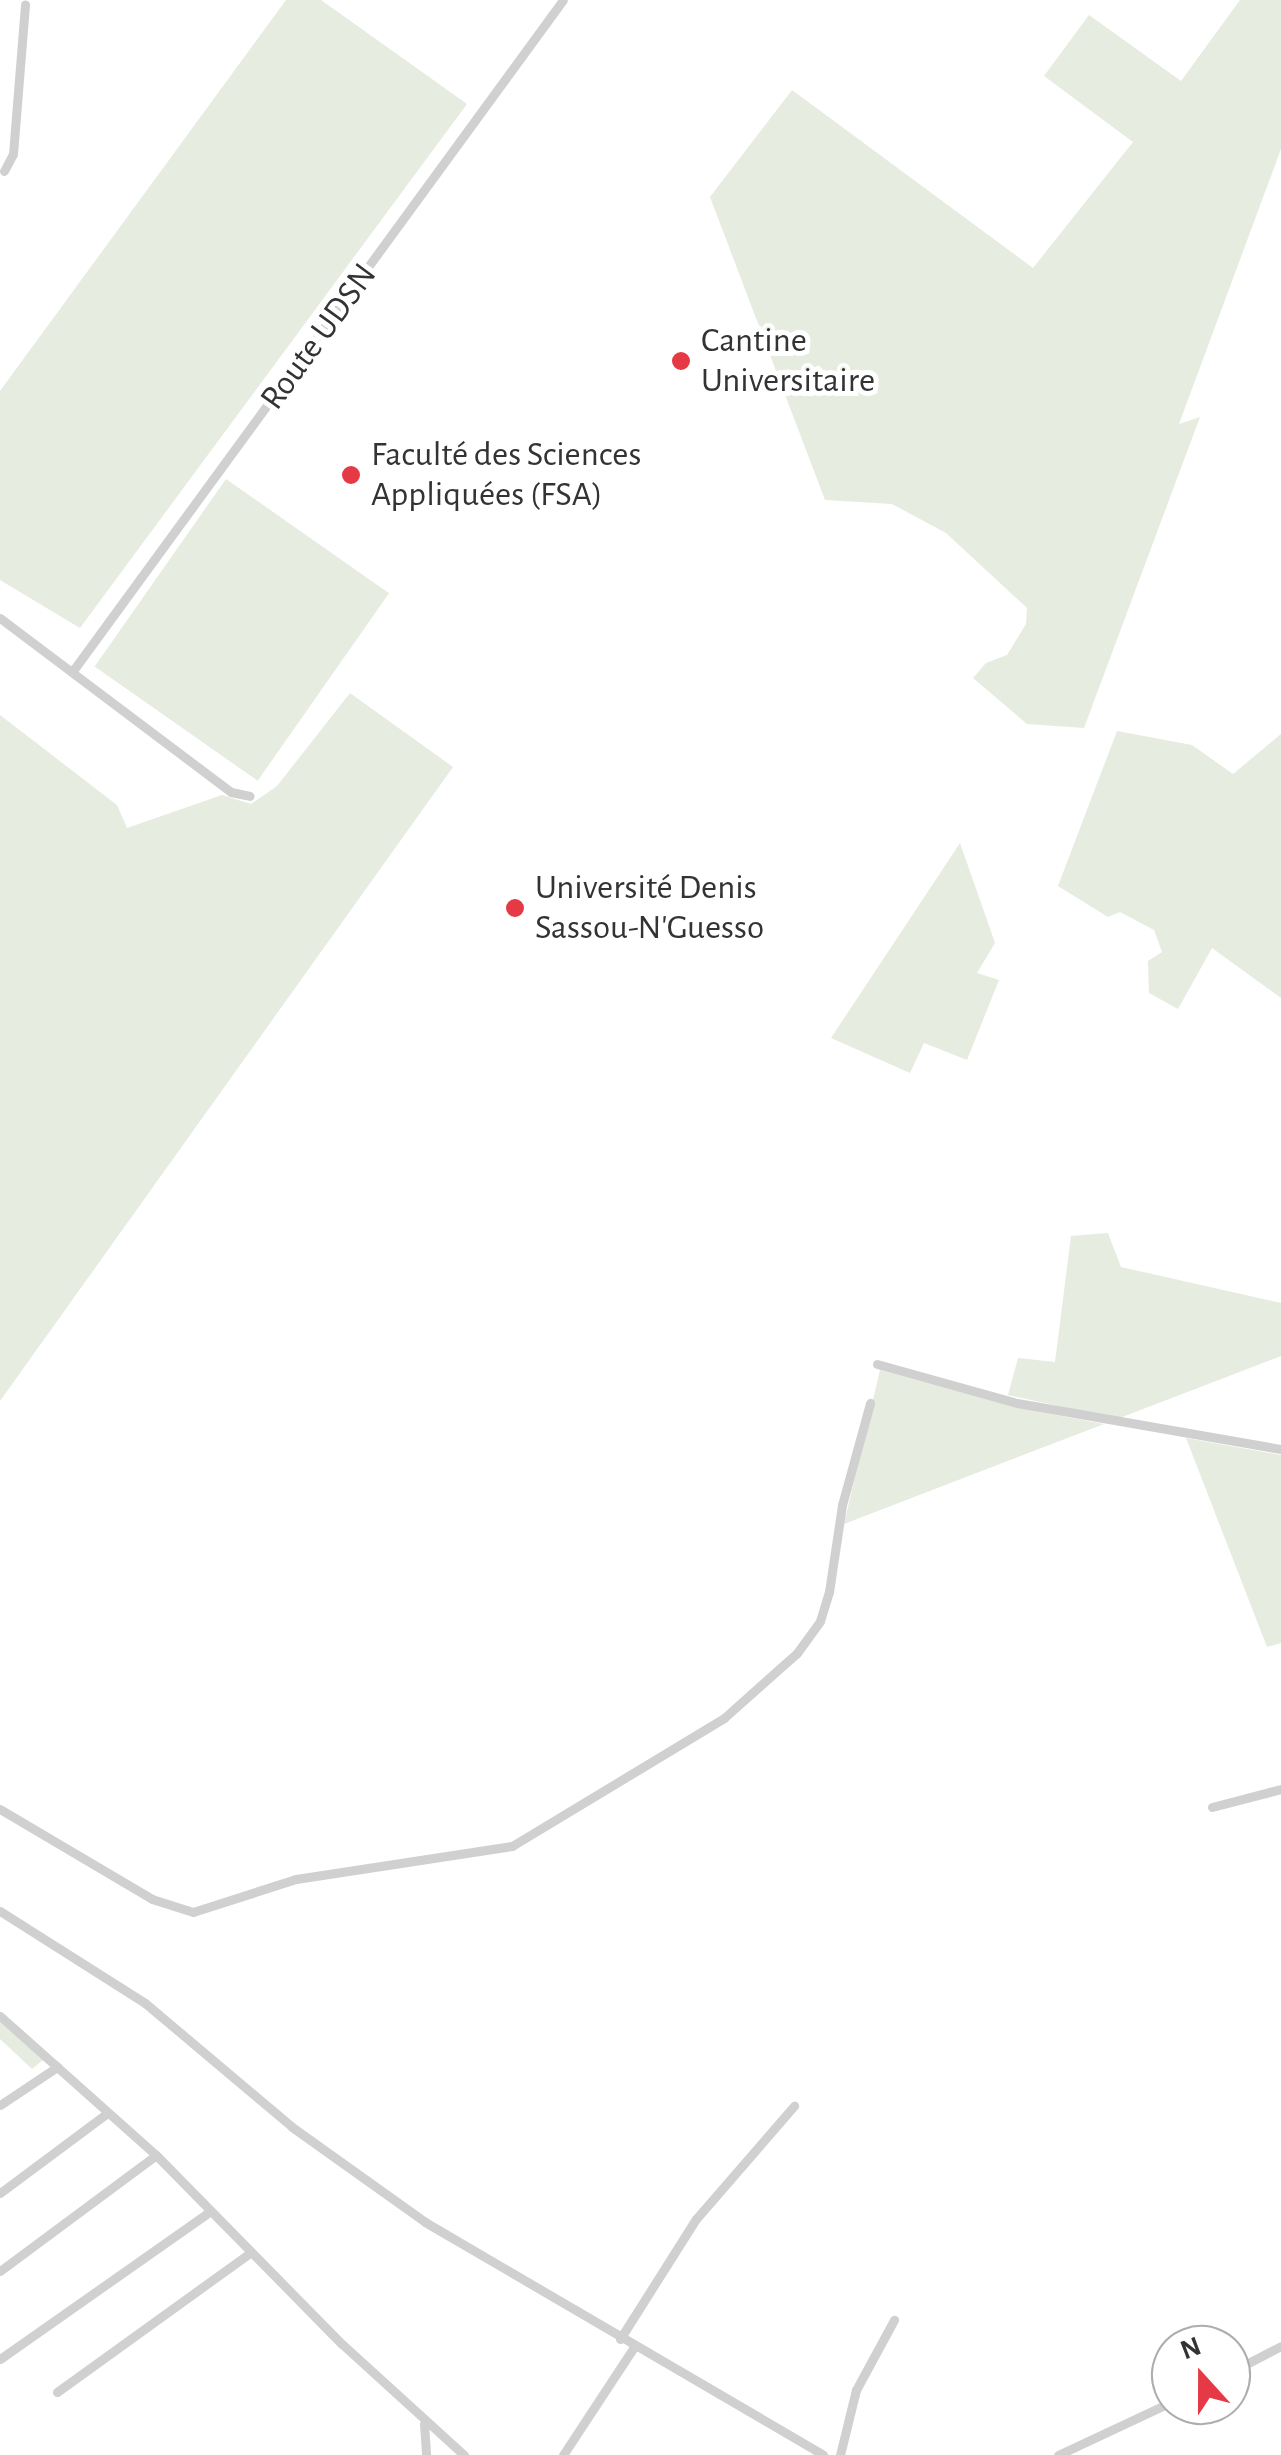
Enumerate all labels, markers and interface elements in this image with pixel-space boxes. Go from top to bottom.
street label: Route UDSN [252,256,386,418]
place label: Cantine Universitaire [701,320,875,402]
marker: Cantine Universitaire [670,350,692,372]
place label: Faculté des Sciences Appliquées (FSA) [371,434,641,516]
marker: Faculté des Sciences Appliquées (FSA) [340,464,362,486]
place label: Université Denis Sassou-N'Guesso [535,867,764,949]
marker: Université Denis Sassou-N'Guesso [504,897,526,919]
north arrow [1151,2325,1251,2425]
text: N [1177,2332,1205,2365]

